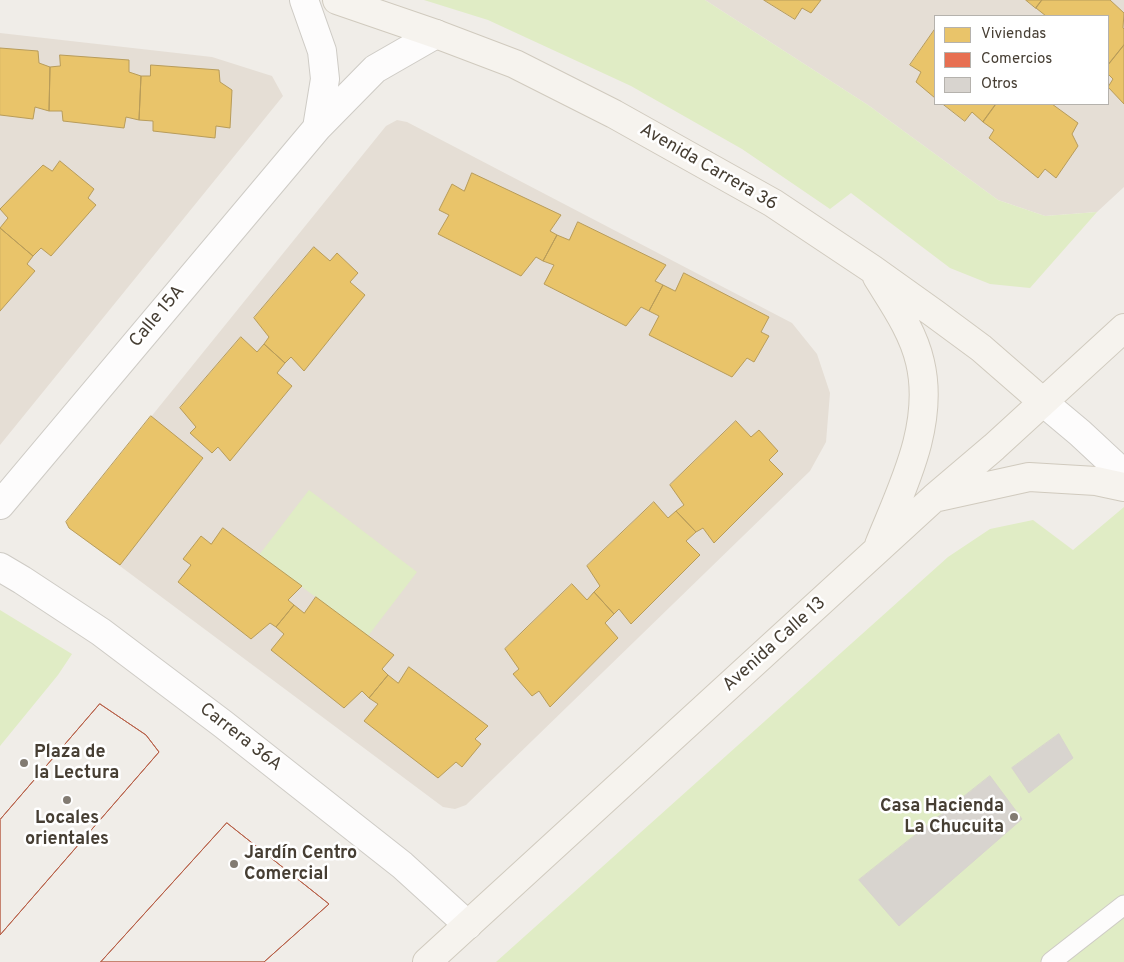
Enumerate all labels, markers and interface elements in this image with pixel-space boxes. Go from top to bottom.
legend [934,15,1109,105]
text: Viviendas [981,25,1046,44]
text: Comercios [981,50,1052,69]
text: Otros [981,75,1018,94]
street label: Avenida Carrera 36 [635,120,781,216]
street label: Calle 15A [126,282,190,352]
street label: Avenida Calle 13 [719,593,831,697]
street label: Carrera 36A [195,699,285,777]
place label: Plaza de la Lectura [34,742,119,784]
marker: Plaza de la Lectura [18,757,30,769]
marker: Locales orientales [61,794,73,806]
place label: Casa Hacienda La Chucuita [880,796,1004,839]
place label: Locales orientales [25,808,109,851]
marker: Casa Hacienda La Chucuita [1008,811,1020,823]
place label: Jardín Centro Comercial [244,843,357,886]
marker: Jardín Centro Comercial [228,858,240,870]

